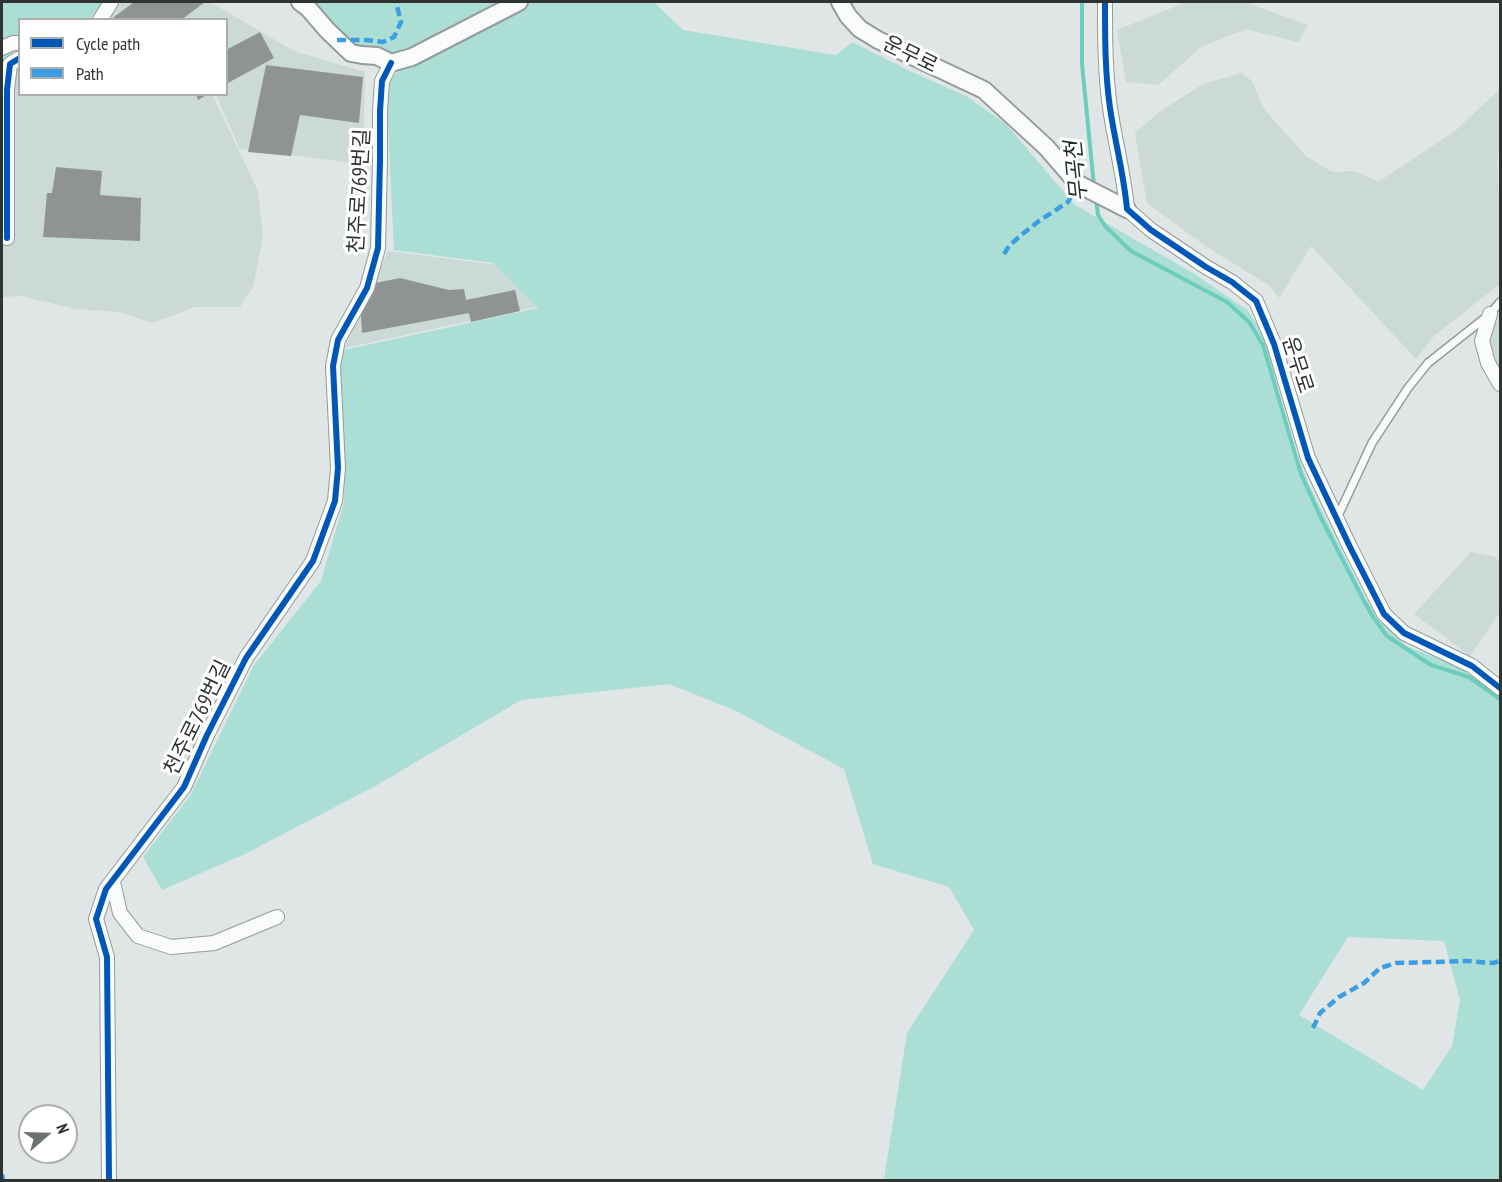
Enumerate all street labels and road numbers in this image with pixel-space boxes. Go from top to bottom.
street label: 운무로 [878,31,942,79]
street label: 천주로769번길 [344,128,376,254]
street label: 운무로 [1276,334,1318,396]
street label: 천주로769번길 [159,656,237,780]

